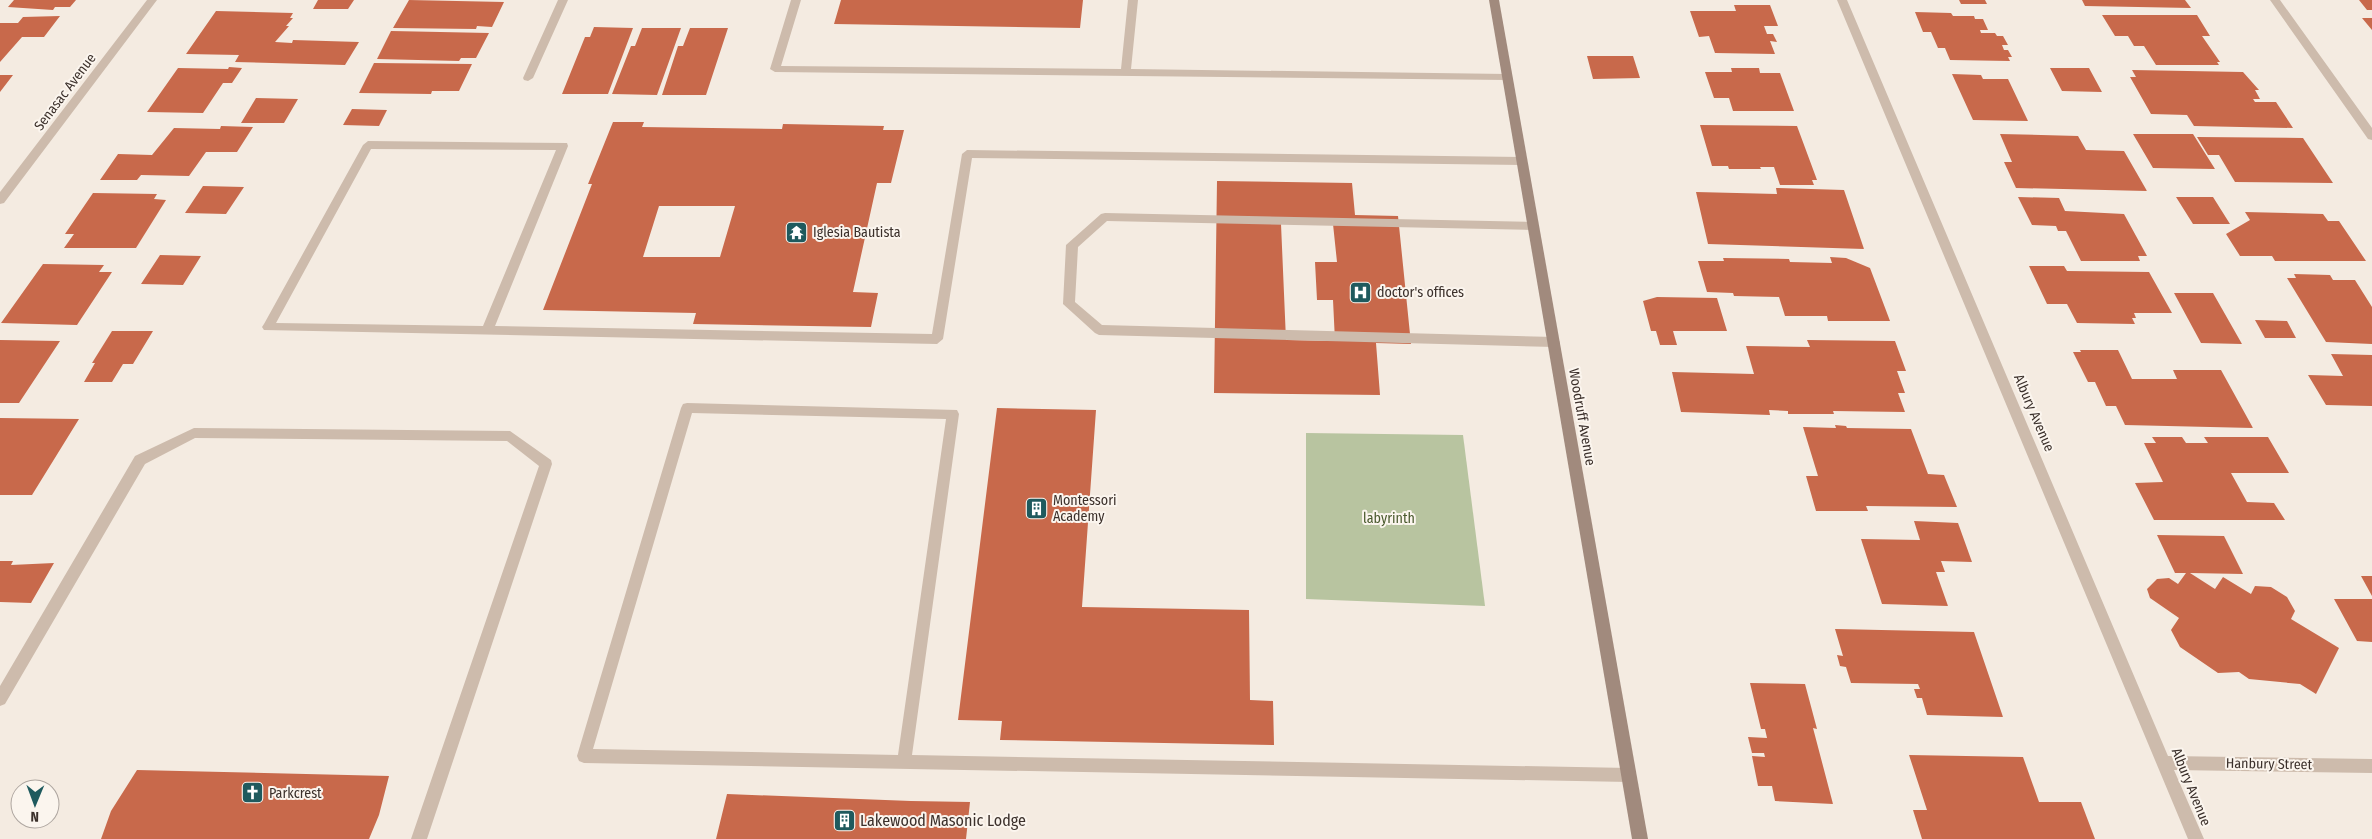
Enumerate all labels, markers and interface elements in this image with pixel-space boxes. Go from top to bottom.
street label: Senasac Avenue [30,50,100,134]
temple icon: Iglesia Bautista [785,220,809,244]
place label: Iglesia Bautista [813,224,901,241]
hospital icon: doctor's offices [1349,280,1373,304]
place label: doctor's offices [1377,284,1464,301]
street label: Woodruff Avenue [1565,367,1599,467]
street label: Albury Avenue [2010,372,2058,454]
place label: Montessori Academy [1053,492,1117,525]
building icon: Montessori Academy [1025,496,1049,520]
park label: labyrinth [1363,510,1415,527]
street label: Albury Avenue [2168,746,2214,828]
street label: Hanbury Street [2226,755,2313,773]
north arrow [10,779,60,829]
church icon: Parkcrest [241,781,265,805]
place label: Parkcrest [269,785,322,802]
text: N [30,808,39,825]
building icon: Lakewood Masonic Lodge [832,808,856,832]
place label: Lakewood Masonic Lodge [860,811,1026,830]

